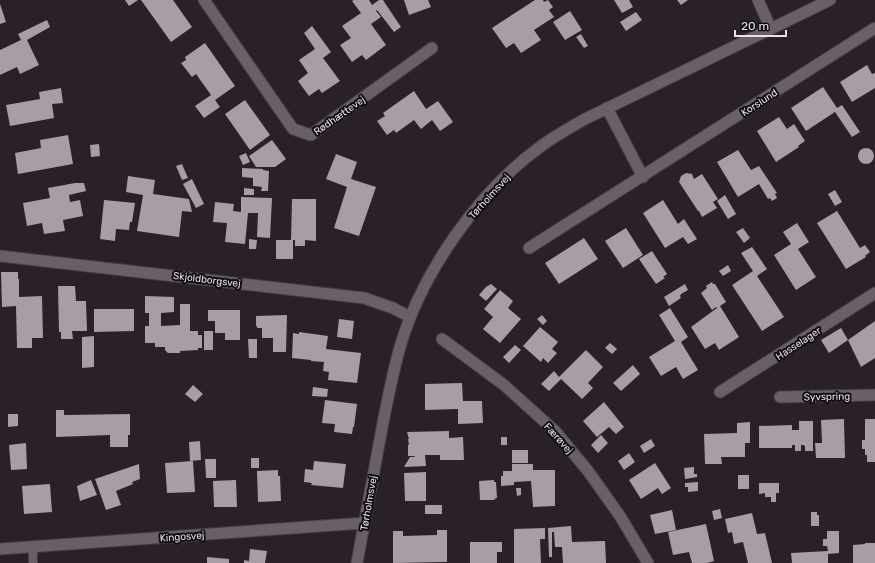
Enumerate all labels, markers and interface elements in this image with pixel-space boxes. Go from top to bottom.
scale bar [735,12,786,38]
text: 20 m [741,19,769,33]
street label: Korslund [739,87,780,119]
street label: Rødhættevej [312,94,368,138]
street label: Tørholmsvej [467,172,513,221]
street label: Skjoldborgsvej [172,270,241,290]
street label: Hasselager [774,325,824,363]
street label: Syvspring [804,391,850,403]
street label: Færøvej [541,421,575,457]
street label: Tørholmsvej [358,475,380,532]
street label: Kingosvej [159,529,205,545]

